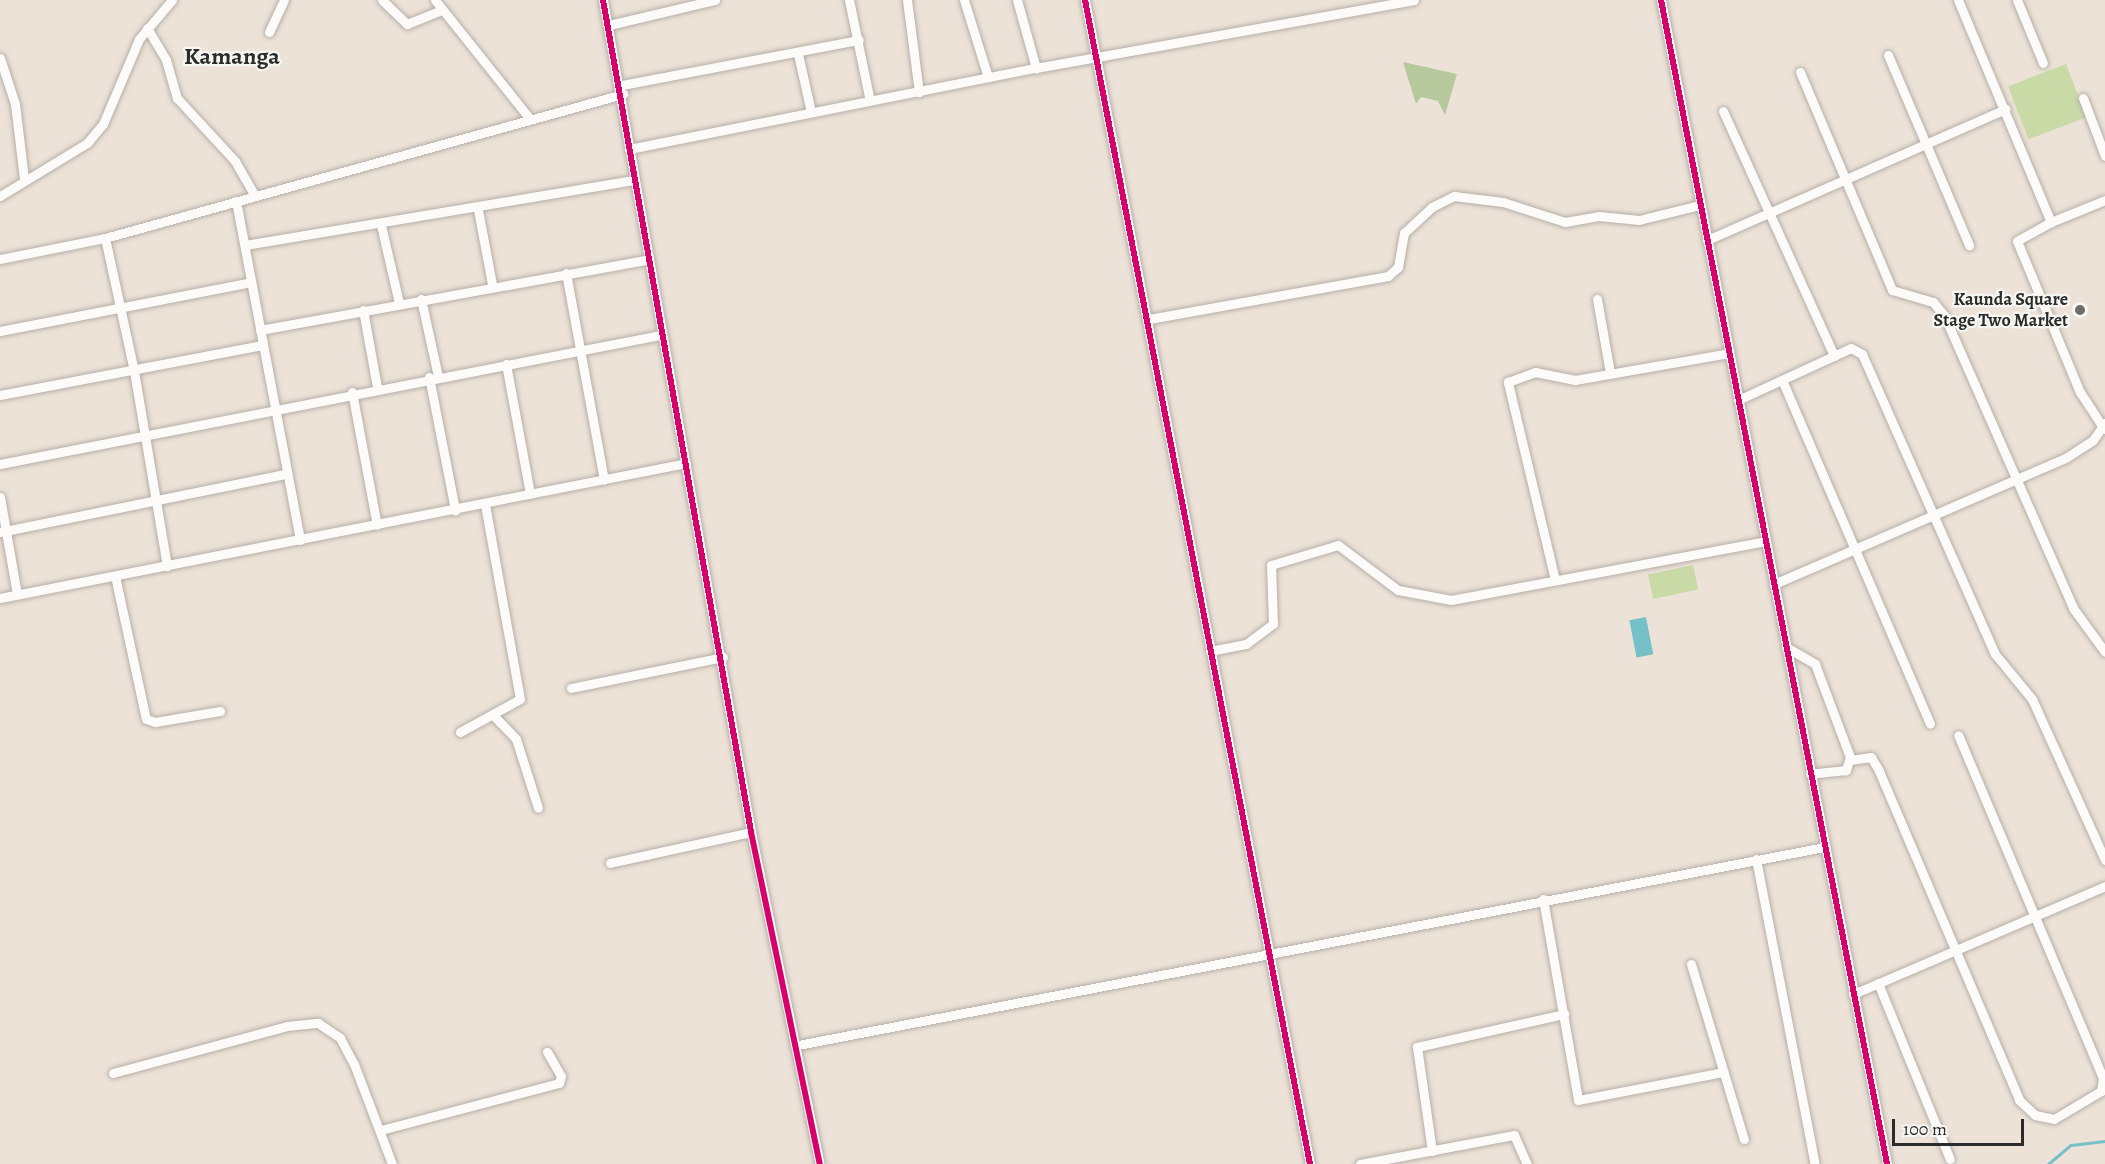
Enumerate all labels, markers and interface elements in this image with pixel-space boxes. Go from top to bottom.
district label: Kamanga [184,43,280,71]
place label: Kaunda Square Stage Two Market [1934,289,2068,332]
marker: Kaunda Square Stage Two Market [2073,303,2087,317]
scale bar [1895,1107,2027,1145]
text: 100 m [1903,1117,1947,1141]

